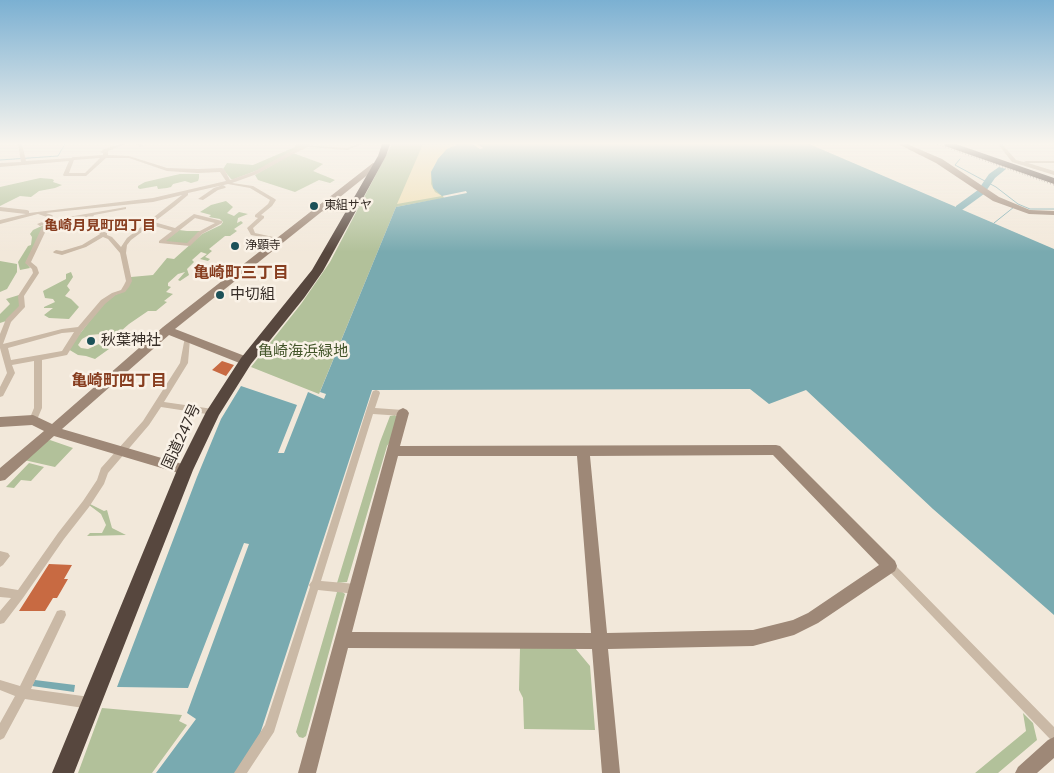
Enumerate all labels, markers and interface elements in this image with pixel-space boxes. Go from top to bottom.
place label: 東組サヤ [324,199,372,213]
marker: 東組サヤ [308,200,320,212]
district label: 亀崎月見町四丁目 [44,218,156,234]
place label: 浄顕寺 [245,239,281,253]
marker: 浄顕寺 [229,240,241,252]
district label: 亀崎町三丁目 [193,264,289,284]
place label: 中切組 [230,286,275,304]
marker: 中切組 [214,289,226,301]
place label: 秋葉神社 [101,332,161,350]
marker: 秋葉神社 [85,335,97,347]
park label: 亀崎海浜緑地 [258,343,348,361]
district label: 亀崎町四丁目 [71,372,167,392]
street label: 国道247号 [159,401,205,473]

